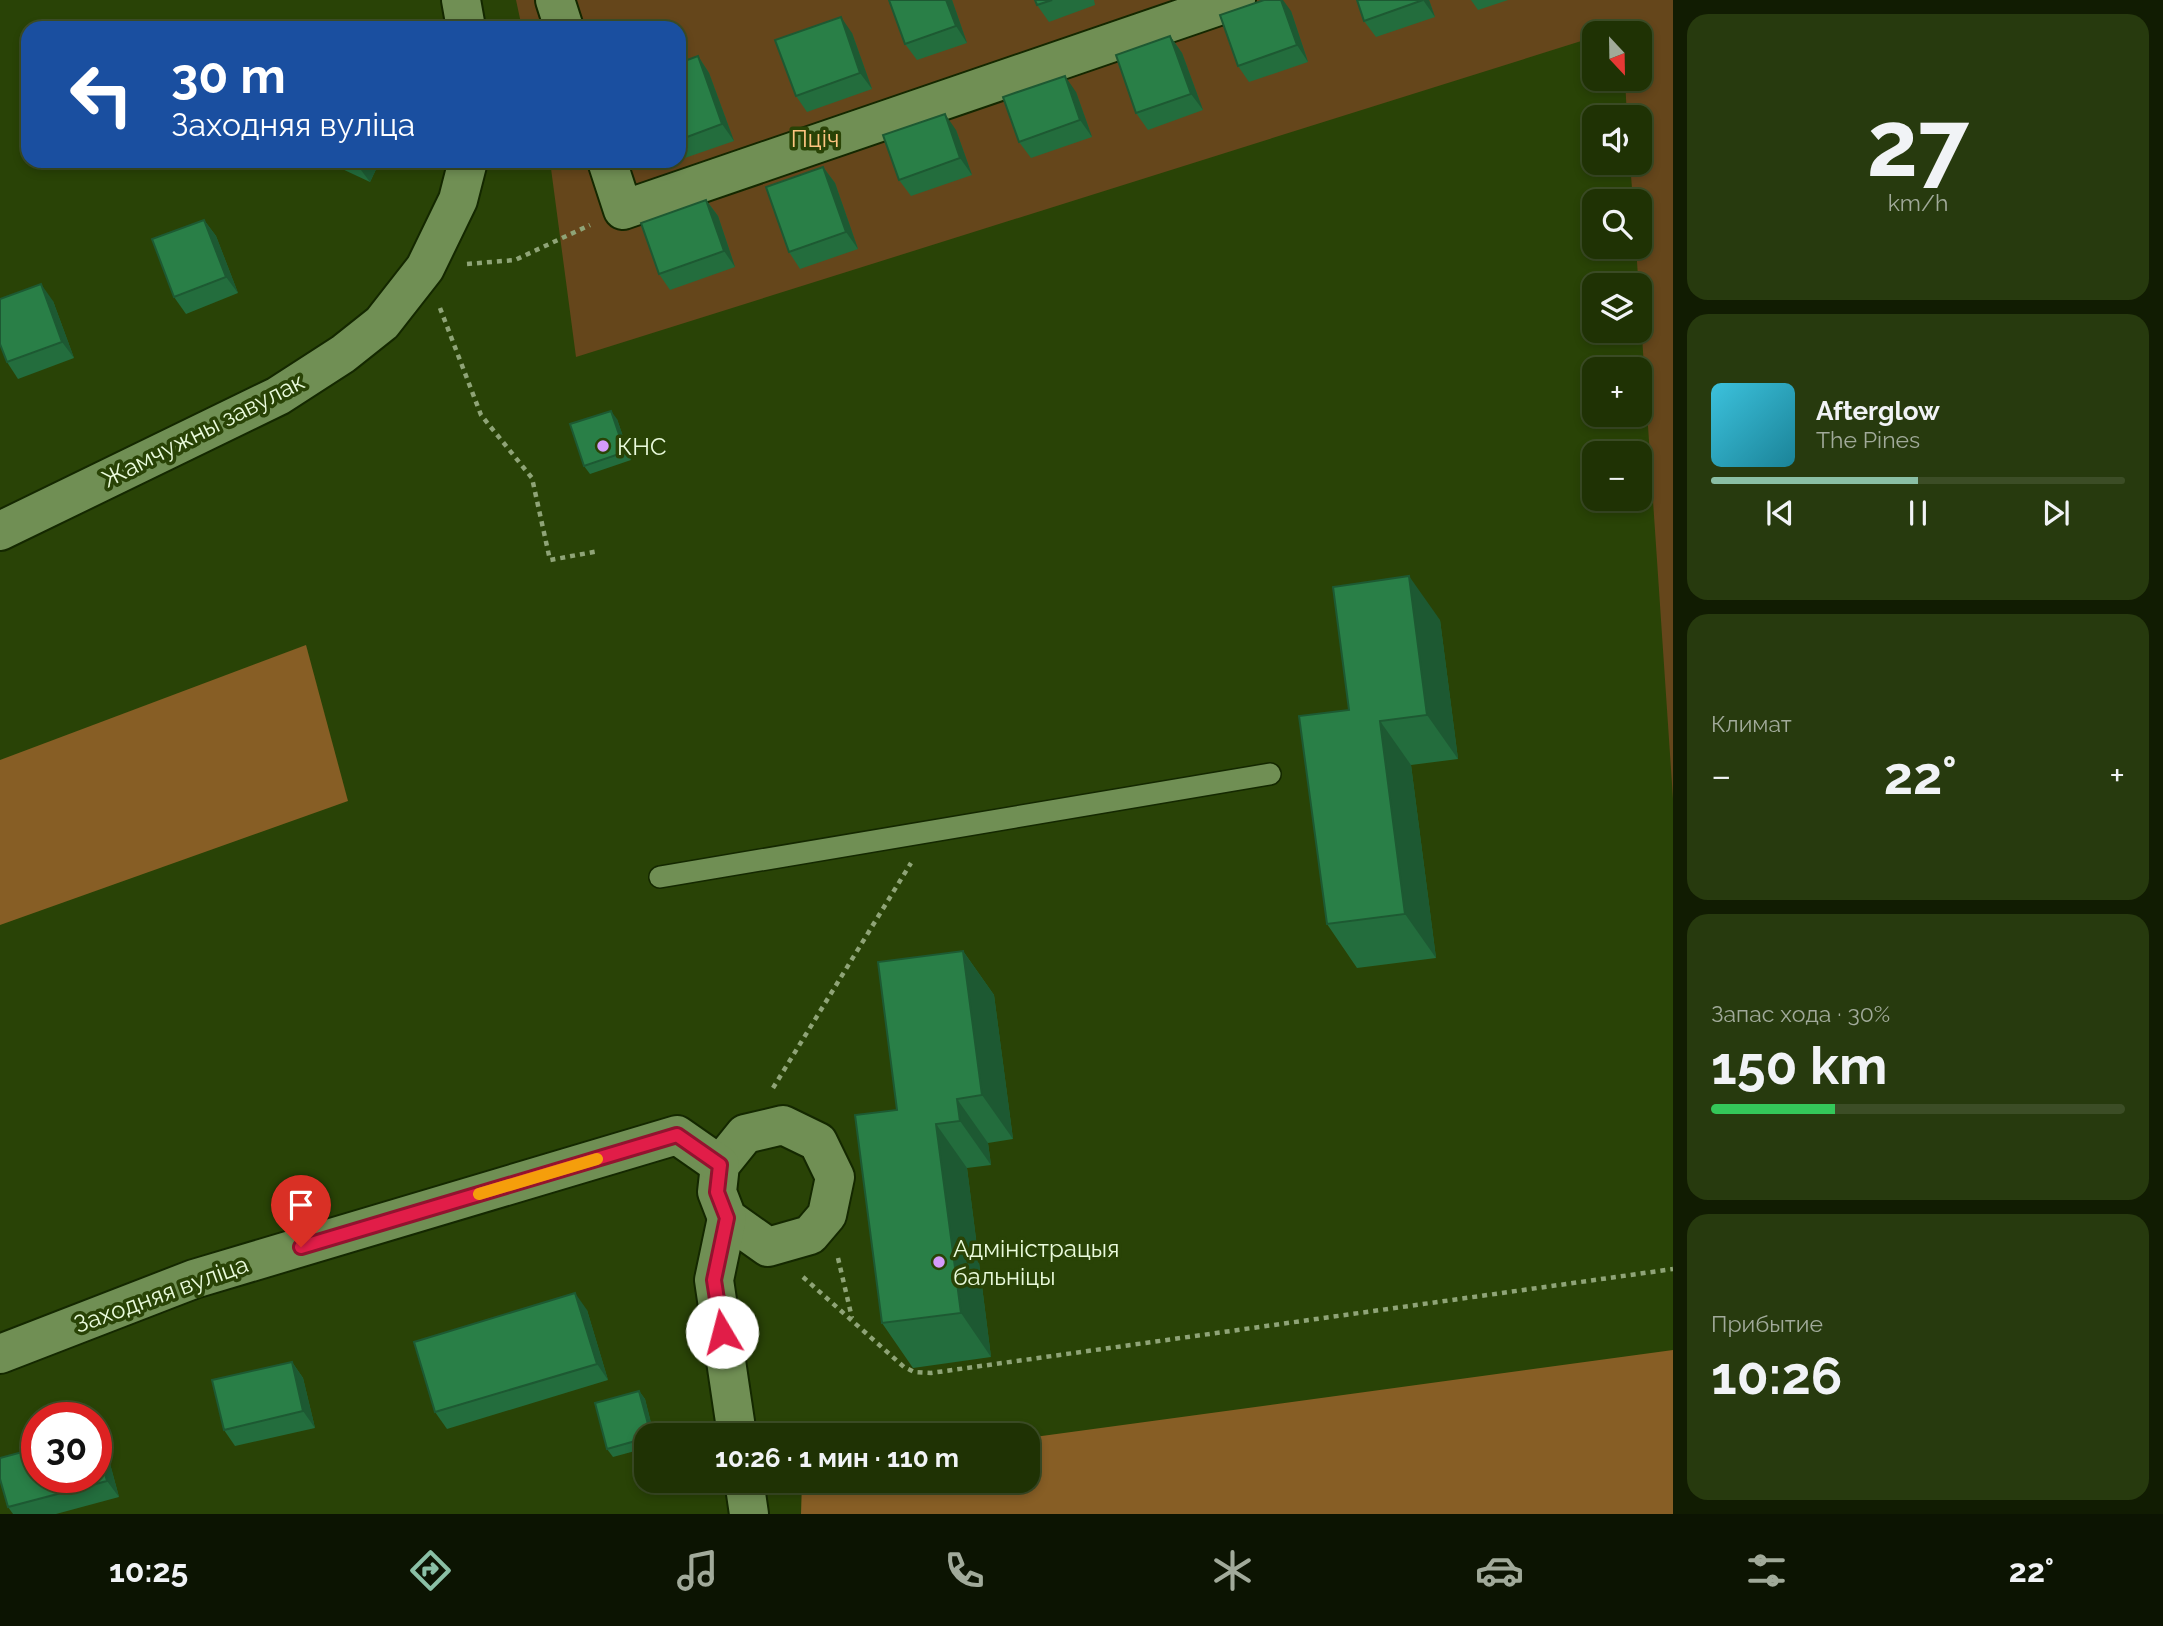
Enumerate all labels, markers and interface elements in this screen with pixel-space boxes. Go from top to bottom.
north arrow [1582,21,1652,91]
map controls [1582,21,1652,511]
text: 30 m [171,47,286,104]
icon: left [56,49,147,140]
text: 27 [1867,90,1969,197]
button: sound [1582,105,1652,175]
text: Заходняя вуліца [171,106,415,143]
park label: Пціч [791,124,839,153]
button: search [1582,189,1652,259]
text: km/h [1888,189,1948,216]
button: layers [1582,273,1652,343]
button: + [1582,357,1652,427]
street label: Жамчужны завулак [97,366,309,494]
text: Afterglow [1816,396,1940,426]
text: The Pines [1816,426,1920,453]
place label: КНС [617,432,666,461]
marker: КНС [595,438,611,454]
button: − [1582,441,1652,511]
icon: previous [1761,494,1799,532]
icon: pause [1899,494,1937,532]
icon: next [2037,494,2075,532]
text: Климат [1711,710,1792,737]
text: 22° [1884,745,1957,806]
text: − [1711,753,1731,798]
text: + [2109,753,2125,798]
text: Запас хода · 30% [1711,1000,1890,1027]
text: 150 km [1711,1035,1887,1096]
pin [271,1175,331,1247]
icon: arrive [282,1186,320,1224]
place label: Адміністрацыя бальніцы [953,1234,1120,1291]
street label: Заходняя вуліца [70,1249,252,1339]
marker: Адміністрацыя бальніцы [931,1254,947,1270]
position arrow [685,1295,759,1369]
text: Прибытие [1711,1310,1823,1337]
text: 10:26 [1711,1345,1842,1406]
speed limit sign: 30 [21,1402,112,1493]
text: 10:26 · 1 мин · 110 m [715,1443,959,1473]
icon: directions [406,1546,455,1595]
icon: music [673,1546,722,1595]
icon: phone [940,1546,989,1595]
icon: climate [1208,1546,1257,1595]
icon: car [1475,1546,1524,1595]
icon: filters [1742,1546,1791,1595]
text: 10:25 [109,1552,188,1589]
text: 22° [2009,1552,2054,1589]

